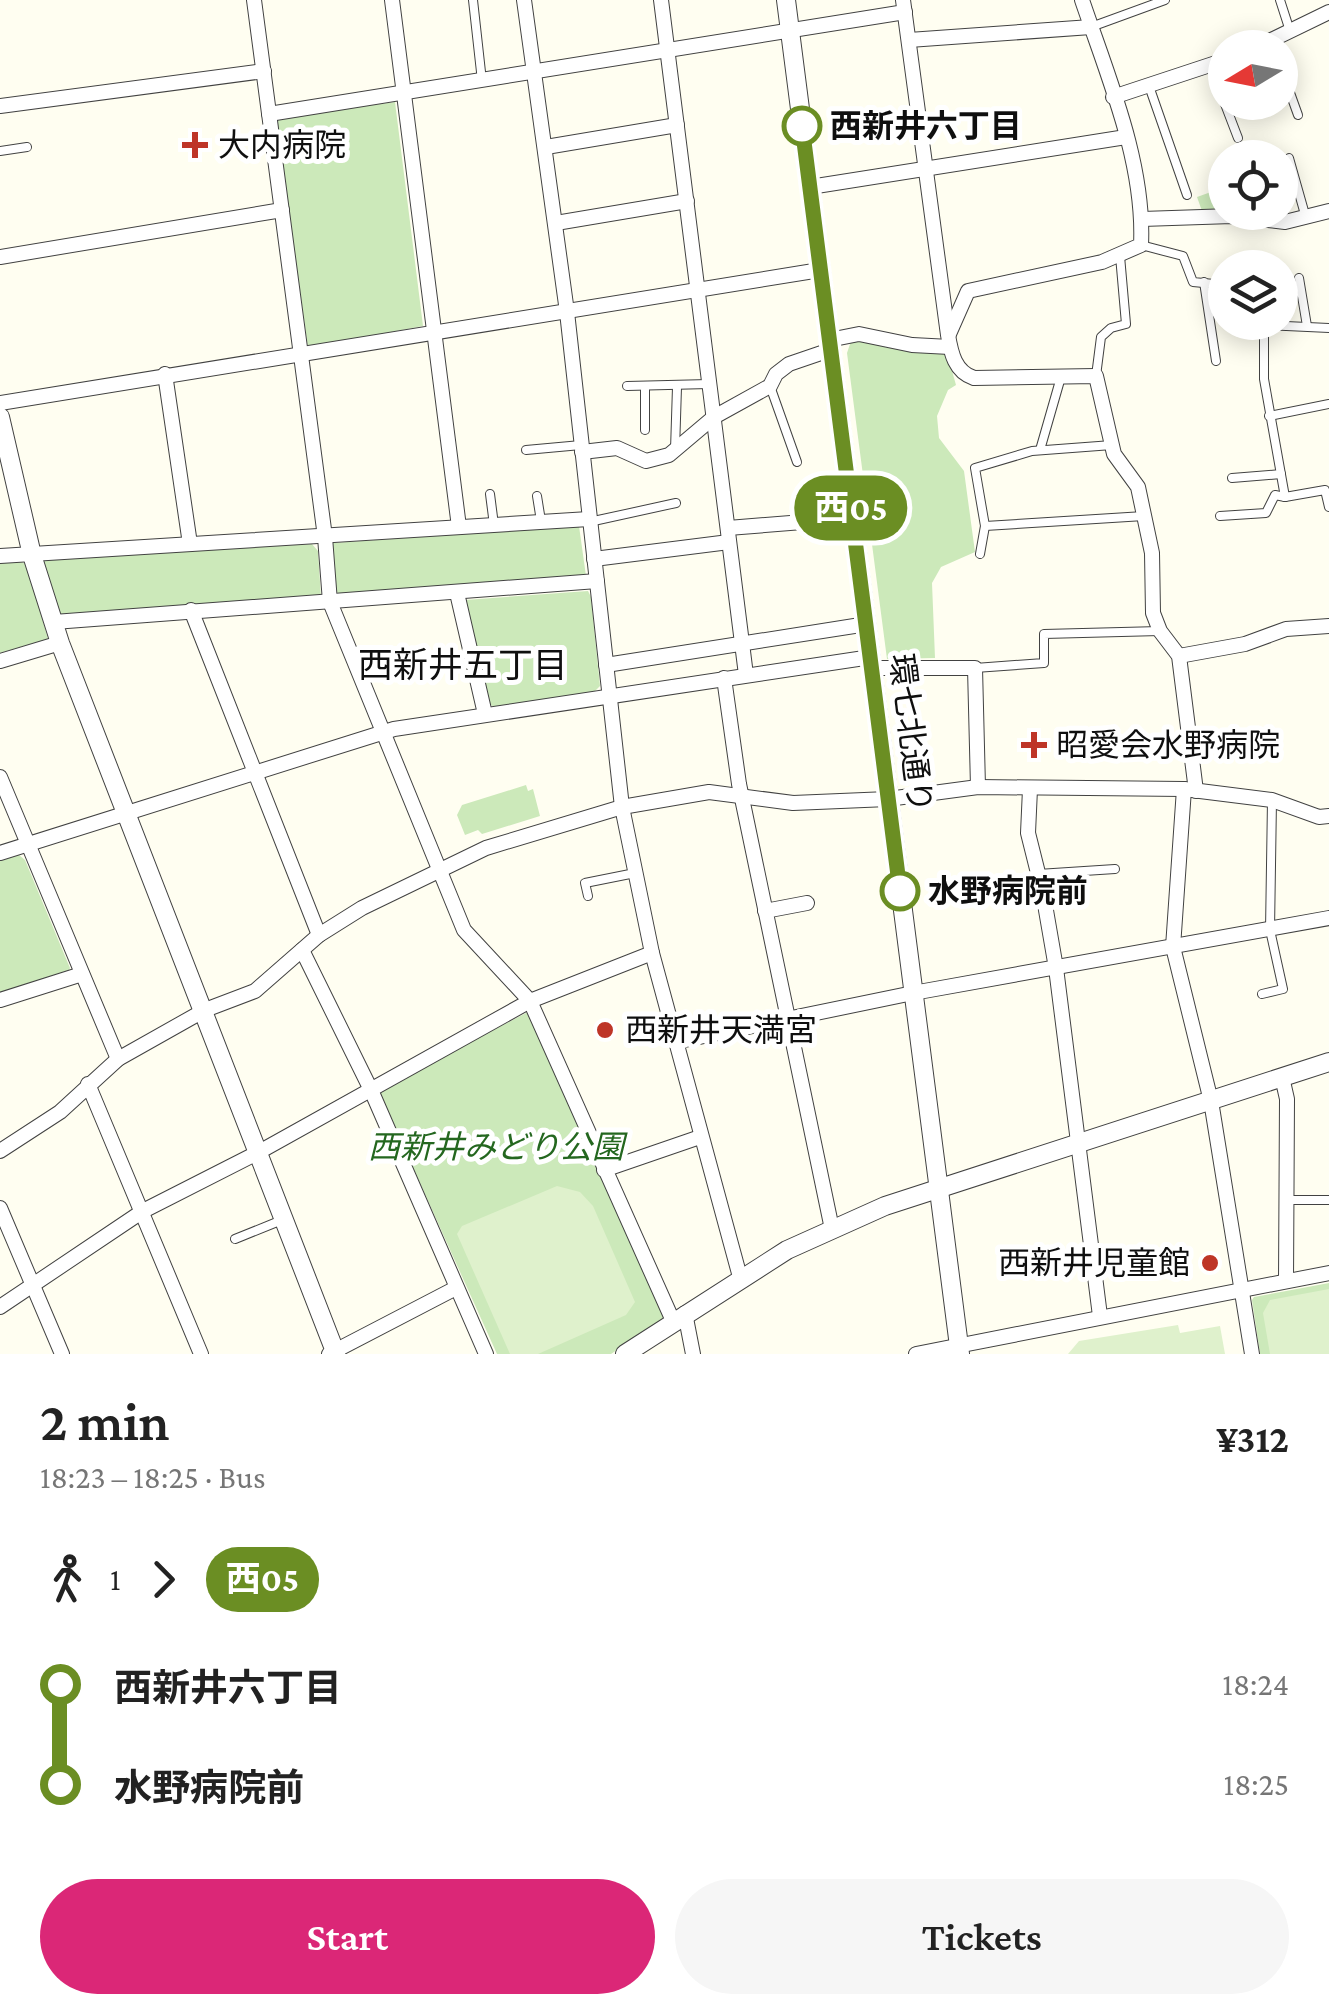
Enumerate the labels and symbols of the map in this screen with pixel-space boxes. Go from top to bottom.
north arrow [1208,30,1298,120]
marker: 西新井六丁目 [783,107,821,145]
place label: 西新井六丁目 [830,108,1022,144]
place label: 大内病院 [218,127,346,163]
marker: 大内病院 [182,132,208,158]
line badge: 西05 [794,476,908,540]
district label: 西新井五丁目 [358,646,568,685]
street label: 環七北通り [883,651,939,815]
place label: 昭愛会水野病院 [1056,727,1280,763]
marker: 昭愛会水野病院 [1021,732,1047,758]
marker: 水野病院前 [881,872,919,910]
place label: 水野病院前 [928,873,1088,909]
place label: 西新井天満宮 [625,1012,817,1048]
marker: 西新井天満宮 [594,1019,616,1041]
park label: 西新井みどり公園 [368,1129,628,1165]
place label: 西新井児童館 [998,1245,1190,1281]
marker: 西新井児童館 [1199,1252,1221,1274]

